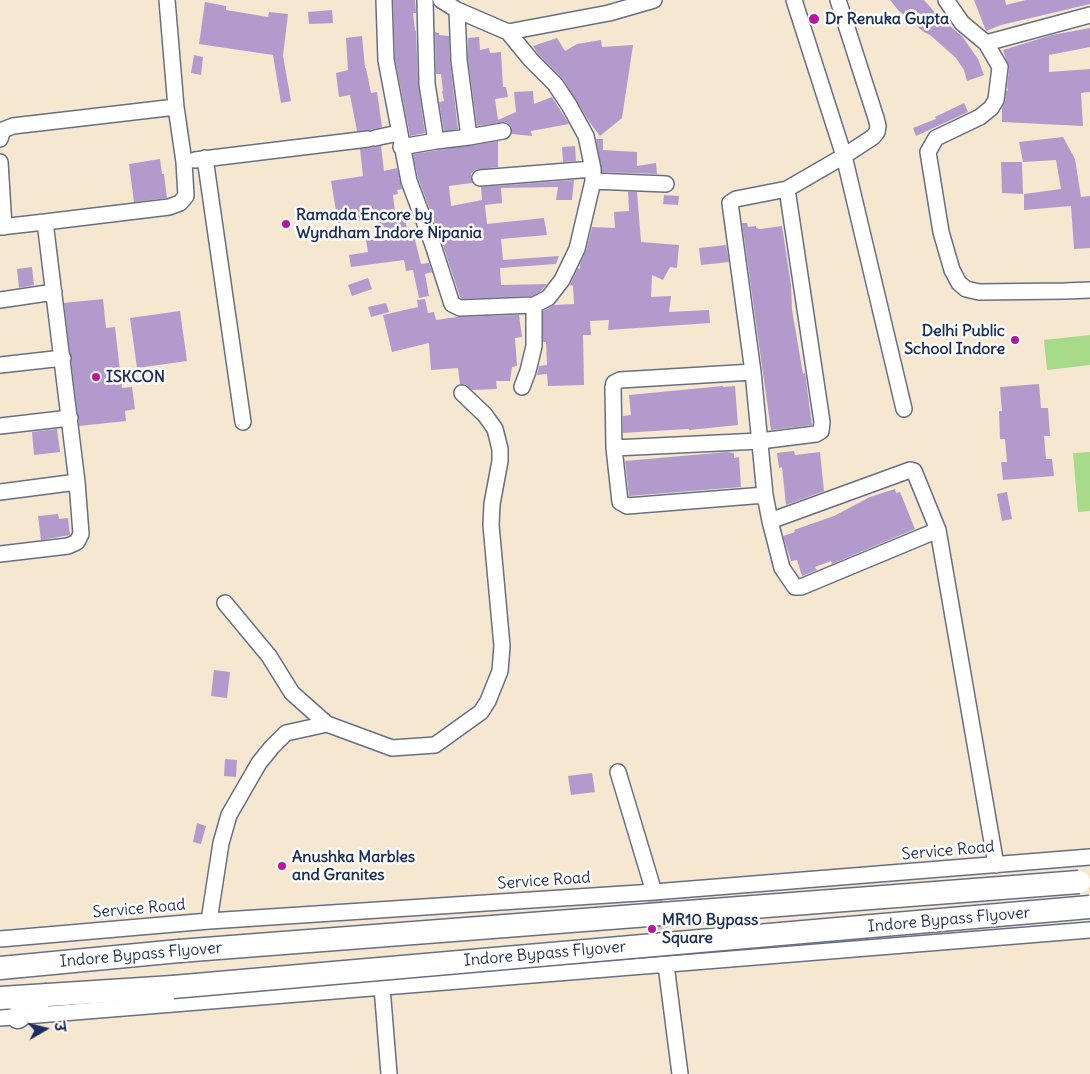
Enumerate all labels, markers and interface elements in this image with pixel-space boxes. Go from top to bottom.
place label: Dr Renuka Gupta [825,9,949,29]
marker: Dr Renuka Gupta [807,12,821,26]
place label: Ramada Encore by Wyndham Indore Nipania [296,205,482,243]
marker: Ramada Encore by Wyndham Indore Nipania [280,218,292,230]
place label: Delhi Public School Indore [904,321,1005,359]
marker: Delhi Public School Indore [1009,334,1021,346]
place label: ISKCON [106,367,165,387]
marker: ISKCON [90,371,102,383]
street label: Service Road [901,837,995,865]
place label: Anushka Marbles and Granites [292,847,415,885]
marker: Anushka Marbles and Granites [276,860,288,872]
street label: Service Road [497,868,591,894]
street label: Service Road [92,895,186,923]
street label: Indore Bypass Flyover [867,903,1031,937]
place label: MR10 Bypass Square [662,910,758,948]
marker: MR10 Bypass Square [646,923,658,935]
street label: Indore Bypass Flyover [463,937,627,971]
street label: Indore Bypass Flyover [59,938,223,972]
north arrow [20,1004,70,1054]
text: उ [50,1021,69,1033]

